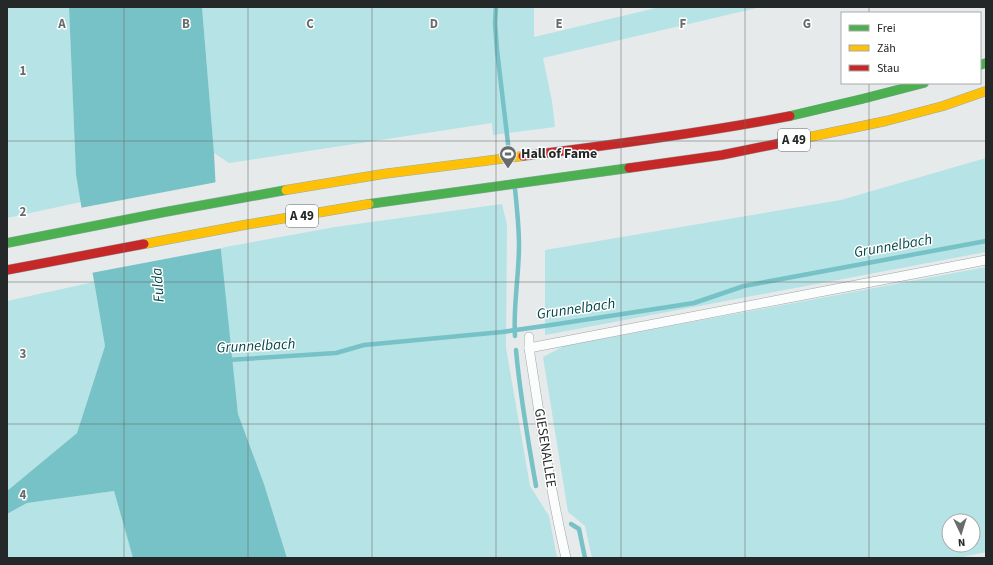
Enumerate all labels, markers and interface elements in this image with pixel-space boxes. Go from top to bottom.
legend [841,12,981,84]
text: A [57,15,66,33]
text: B [182,15,190,33]
text: C [306,15,314,33]
text: D [430,15,438,33]
text: E [555,15,563,33]
text: F [680,15,687,33]
text: G [803,15,811,33]
text: Frei [877,20,896,37]
text: Zäh [877,40,896,57]
text: Stau [877,60,900,77]
text: 1 [20,62,27,80]
road number: A 49 [778,129,810,151]
sports icon: Hall of Fame [498,144,518,169]
place label: Hall of Fame [521,144,597,164]
text: 2 [20,203,27,221]
road number: A 49 [286,205,318,227]
water label: Grunnelbach [852,229,934,263]
water label: Fulda [146,267,170,303]
water label: Grunnelbach [535,293,617,325]
water label: Grunnelbach [216,333,296,359]
text: 3 [20,345,27,363]
street label: GIESENALLEE [529,407,561,489]
text: 4 [20,486,27,504]
north arrow [941,513,981,553]
text: N [957,535,966,550]

